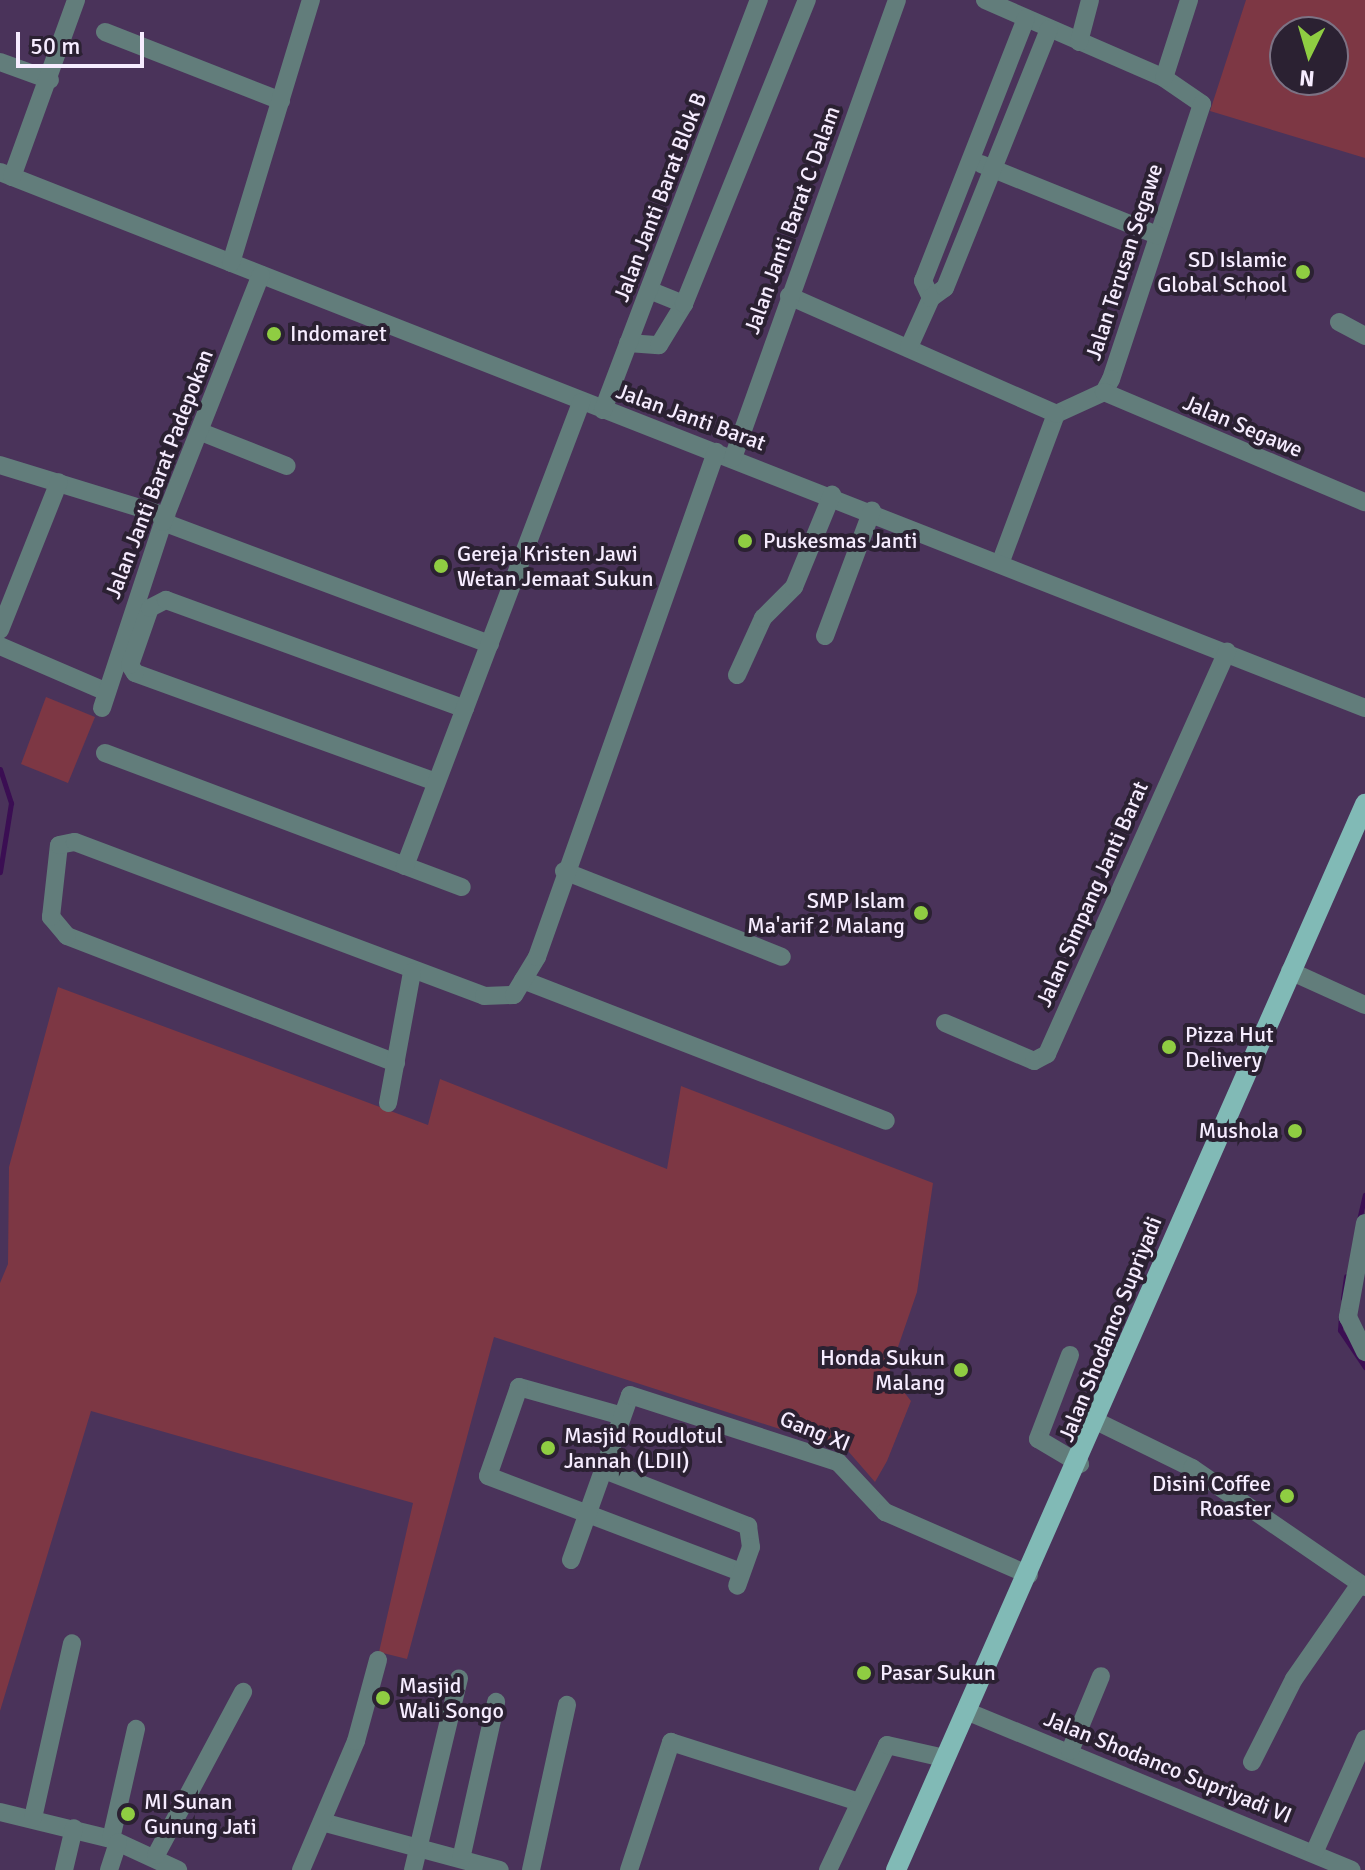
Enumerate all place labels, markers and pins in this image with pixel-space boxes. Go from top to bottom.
place label: SD Islamic Global School [1157,246,1287,298]
marker: SD Islamic Global School [1294,263,1312,281]
place label: Indomaret [290,321,387,347]
marker: Indomaret [265,325,283,343]
place label: Puskesmas Janti [763,528,918,554]
marker: Puskesmas Janti [734,530,756,552]
place label: Gereja Kristen Jawi Wetan Jemaat Sukun [457,540,654,592]
marker: Gereja Kristen Jawi Wetan Jemaat Sukun [432,557,450,575]
place label: SMP Islam Ma'arif 2 Malang [747,887,905,938]
marker: SMP Islam Ma'arif 2 Malang [912,904,930,922]
place label: Pizza Hut Delivery [1185,1021,1274,1072]
marker: Pizza Hut Delivery [1160,1038,1178,1056]
place label: Mushola [1199,1118,1279,1144]
marker: Mushola [1286,1122,1304,1140]
place label: Honda Sukun Malang [820,1344,945,1396]
marker: Honda Sukun Malang [952,1361,970,1379]
place label: Masjid Roudlotul Jannah (LDII) [564,1422,723,1474]
marker: Masjid Roudlotul Jannah (LDII) [539,1439,557,1457]
place label: Disini Coffee Roaster [1152,1470,1271,1522]
marker: Disini Coffee Roaster [1278,1487,1296,1505]
place label: Pasar Sukun [880,1660,996,1686]
marker: Pasar Sukun [855,1664,873,1682]
place label: Masjid Wali Songo [399,1672,504,1724]
marker: Masjid Wali Songo [374,1689,392,1707]
place label: MI Sunan Gunung Jati [144,1788,257,1840]
marker: MI Sunan Gunung Jati [119,1805,137,1823]

